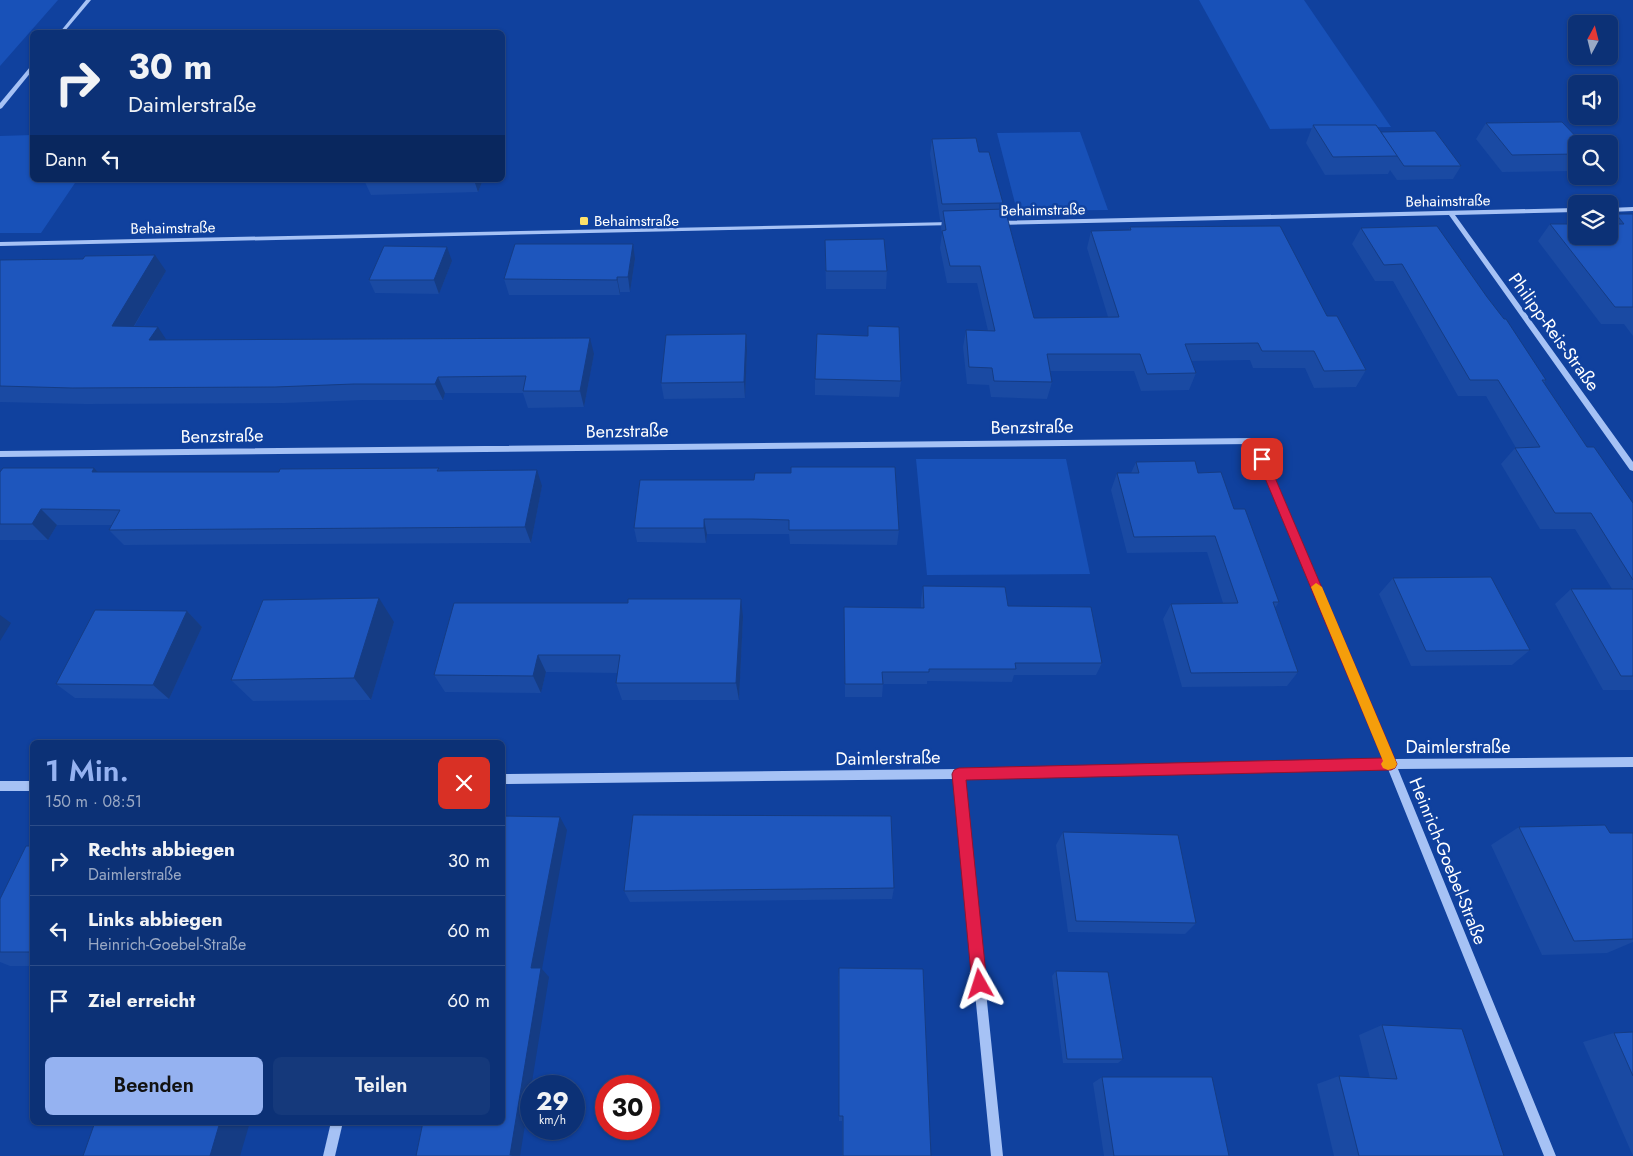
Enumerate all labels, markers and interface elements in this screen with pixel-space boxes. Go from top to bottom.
north arrow [1568,15,1618,65]
map controls [1568,15,1618,245]
text: 30 m [128,42,212,92]
icon: right [45,50,110,115]
button: sound [1568,75,1618,125]
text: Daimlerstraße [128,88,256,120]
button: search [1568,135,1618,185]
icon: left [97,145,125,173]
text: Dann [45,146,87,173]
street label: Behaimstraße [1405,189,1491,213]
button: layers [1568,195,1618,245]
street label: Behaimstraße [1000,198,1086,222]
place label: Behaimstraße [594,210,679,232]
marker: Behaimstraße [578,215,590,227]
street label: Behaimstraße [130,216,216,240]
street label: Philipp-Reis-Straße [1502,267,1606,397]
street label: Benzstraße [990,413,1074,441]
street label: Benzstraße [585,417,669,445]
street label: Benzstraße [180,422,264,450]
pin [1241,438,1283,480]
icon: arrive [1248,445,1276,473]
street label: Daimlerstraße [1405,734,1511,760]
street label: Daimlerstraße [835,744,941,772]
text: 1 Min. [45,749,129,792]
button: close [438,757,490,809]
street label: Heinrich-Goebel-Straße [1403,774,1493,948]
text: 150 m · 08:51 [45,790,142,813]
text: Rechts abbiegen [88,836,235,863]
icon: right [45,847,73,875]
text: 30 m [448,847,490,874]
text: Daimlerstraße [88,863,181,886]
text: Links abbiegen [88,906,223,933]
icon: left [45,917,73,945]
text: 60 m [447,917,490,944]
text: Heinrich-Goebel-Straße [88,933,246,956]
position arrow [953,957,1005,1009]
icon: arrive [45,987,73,1015]
text: Ziel erreicht [88,987,195,1014]
text: 60 m [447,987,490,1014]
button: Beenden [45,1057,263,1115]
button: Teilen [273,1057,490,1115]
speed limit sign: 30 [595,1075,660,1140]
text: 29 [536,1083,569,1119]
text: km/h [539,1111,566,1129]

